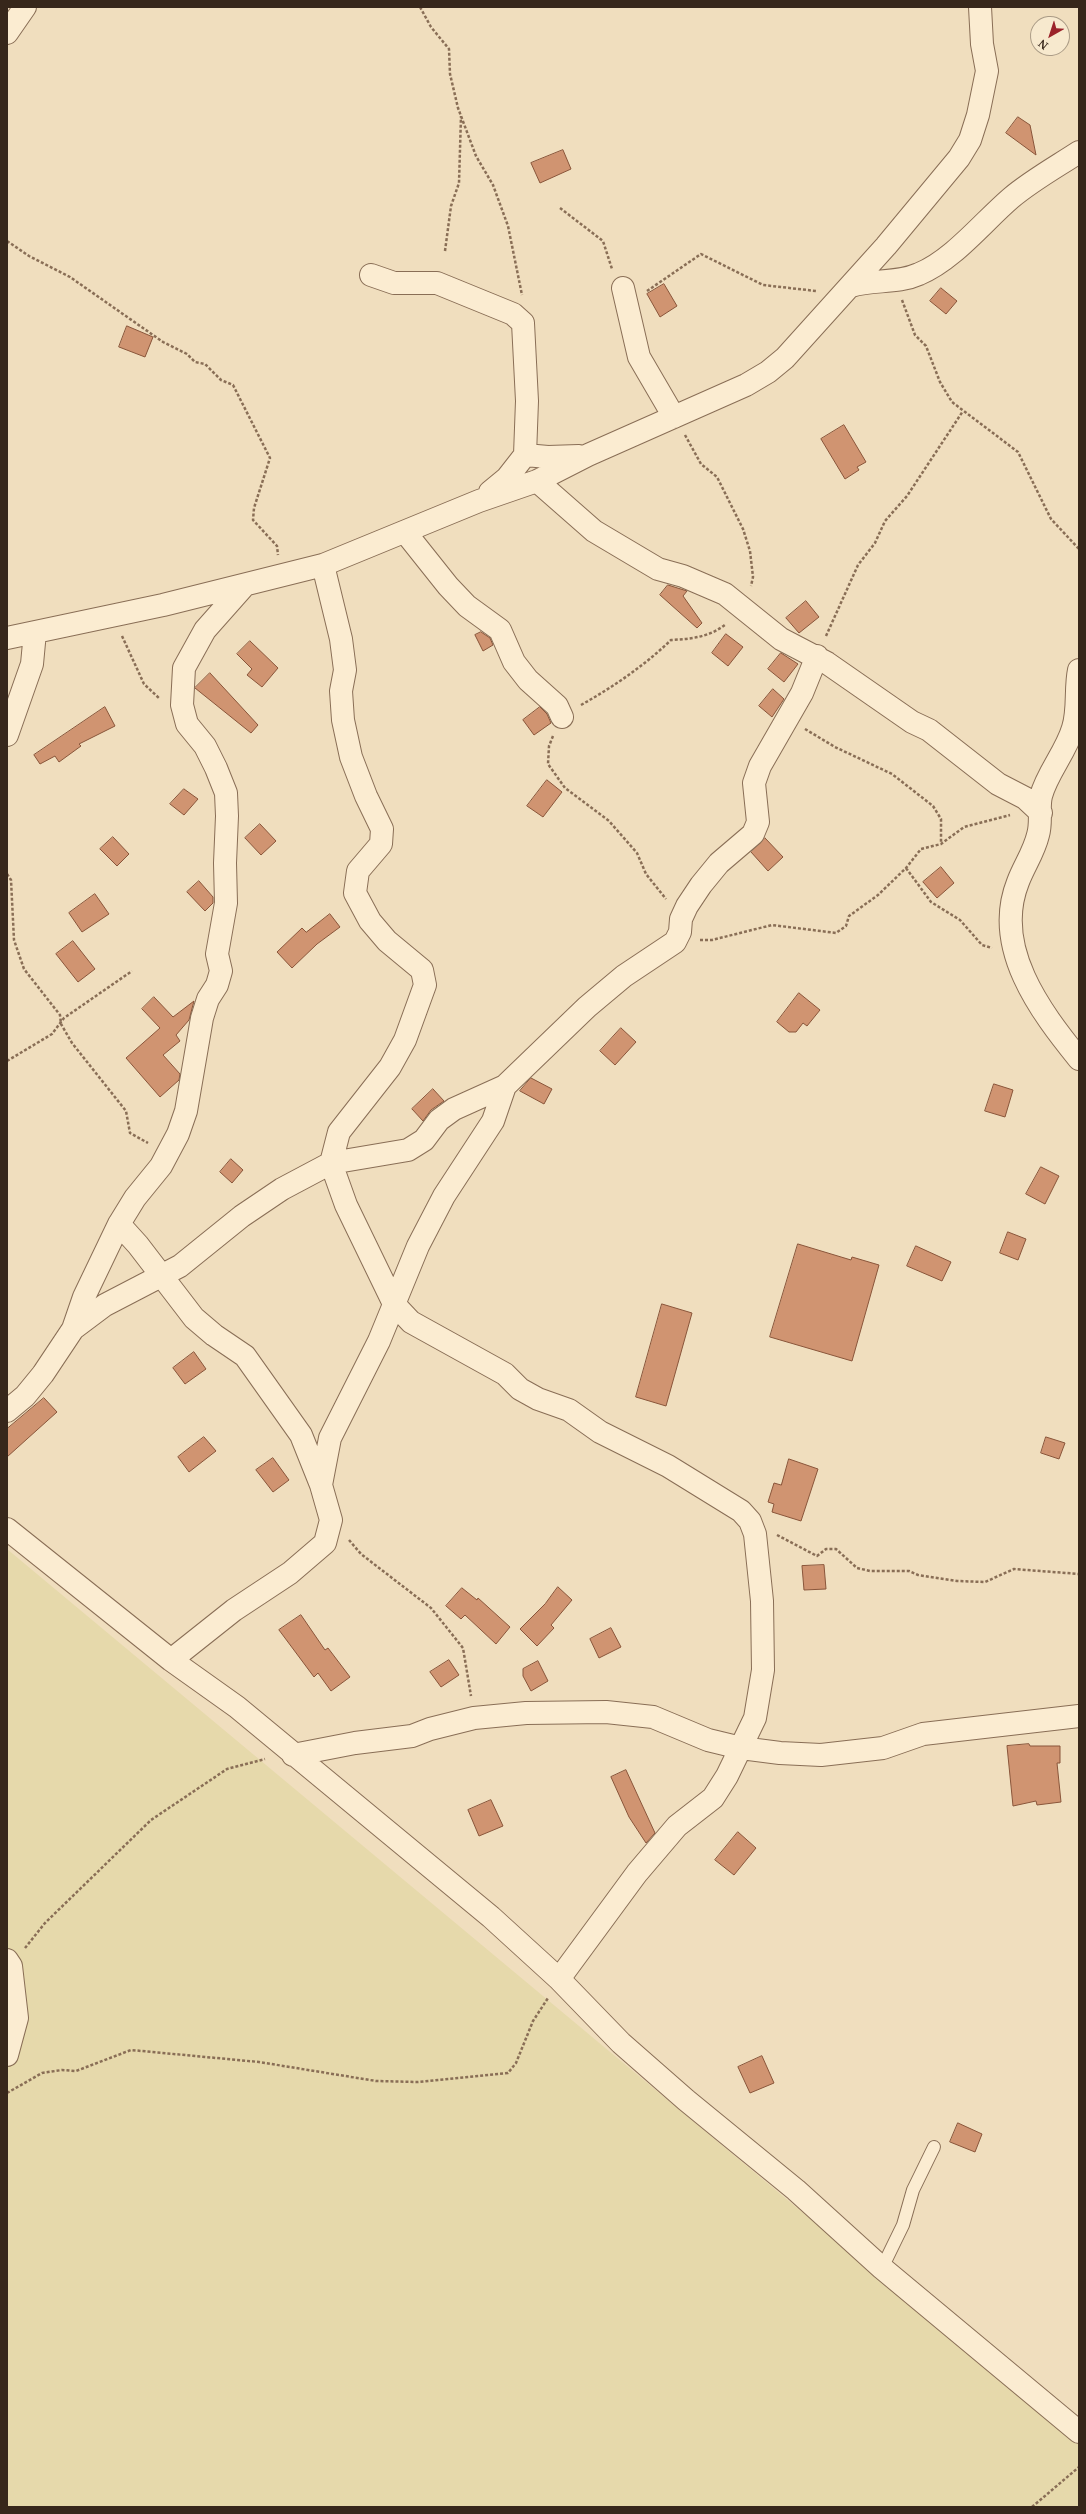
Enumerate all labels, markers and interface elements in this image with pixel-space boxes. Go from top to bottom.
north arrow [1030,16,1070,56]
text: N [1035,36,1051,53]

